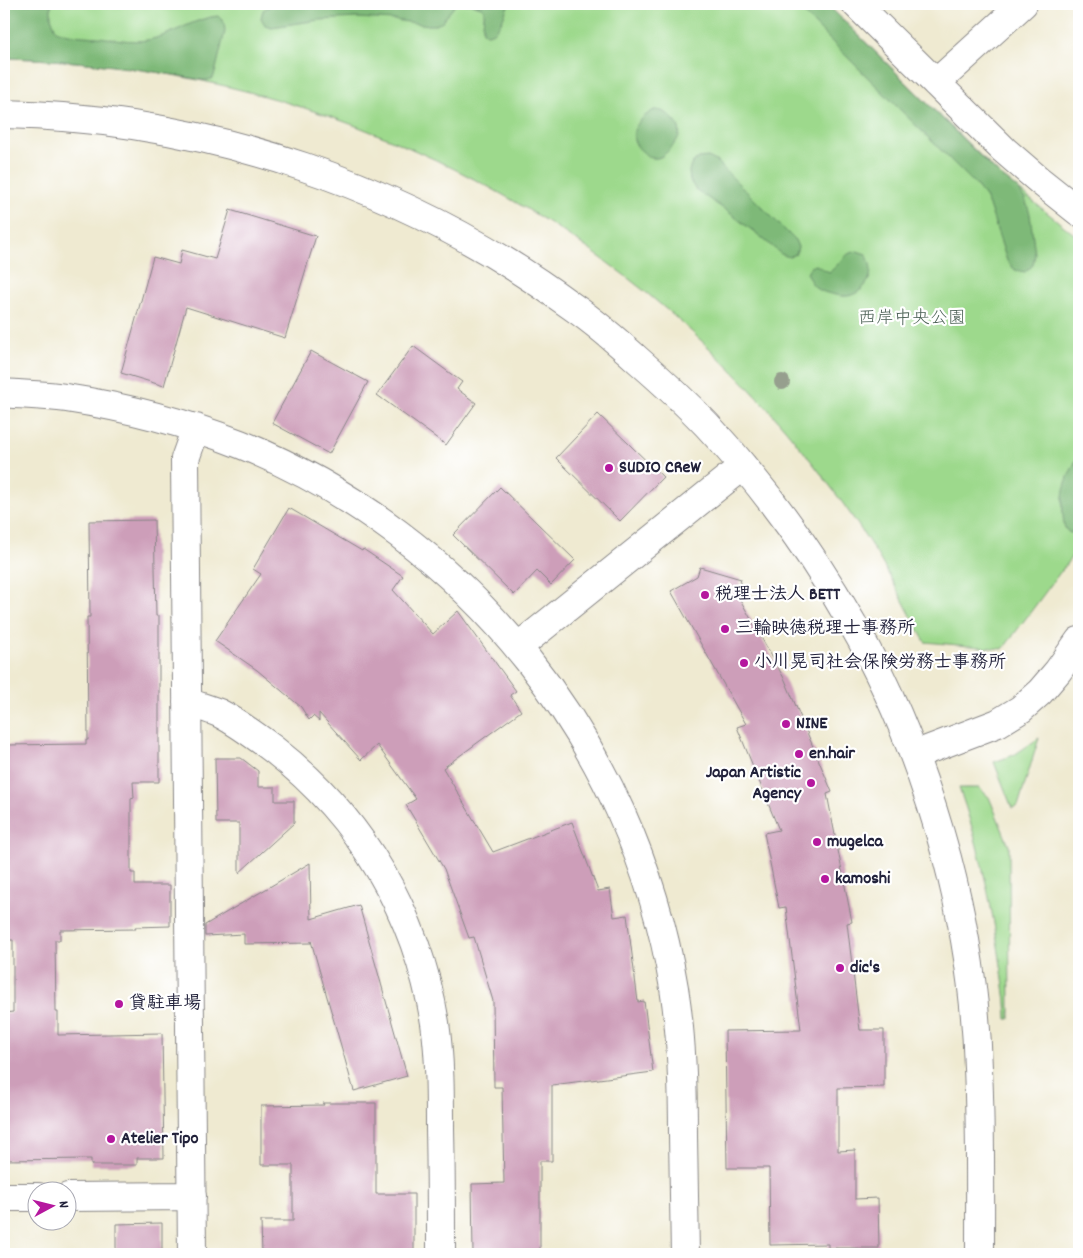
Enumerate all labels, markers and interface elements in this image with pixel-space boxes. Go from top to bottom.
park label: 西岸中央公園 [858,307,966,332]
place label: SUDIO CReW [619,456,702,481]
marker: SUDIO CReW [603,462,615,474]
place label: 税理士法人 BETT [715,583,841,608]
marker: 税理士法人 BETT [699,589,711,601]
place label: 三輪映徳税理士事務所 [735,617,915,642]
marker: 三輪映徳税理士事務所 [719,623,731,635]
place label: 小川晃司社会保険労務士事務所 [754,651,1006,676]
marker: 小川晃司社会保険労務士事務所 [738,657,750,669]
place label: NINE [796,712,828,737]
marker: NINE [780,718,792,730]
place label: en.hair [809,742,855,767]
marker: en.hair [793,748,805,760]
place label: Japan Artistic Agency [706,761,802,807]
marker: Japan Artistic Agency [805,777,817,789]
place label: mugelca [827,830,883,855]
marker: mugelca [811,836,823,848]
place label: kamoshi [835,867,891,892]
marker: kamoshi [819,873,831,885]
place label: dic's [850,956,881,981]
marker: dic's [834,962,846,974]
place label: 貸駐車場 [129,992,201,1017]
marker: 貸駐車場 [113,998,125,1010]
place label: Atelier Tipo [121,1127,199,1152]
marker: Atelier Tipo [105,1133,117,1145]
north arrow [28,1180,78,1230]
text: N [53,1200,73,1209]

